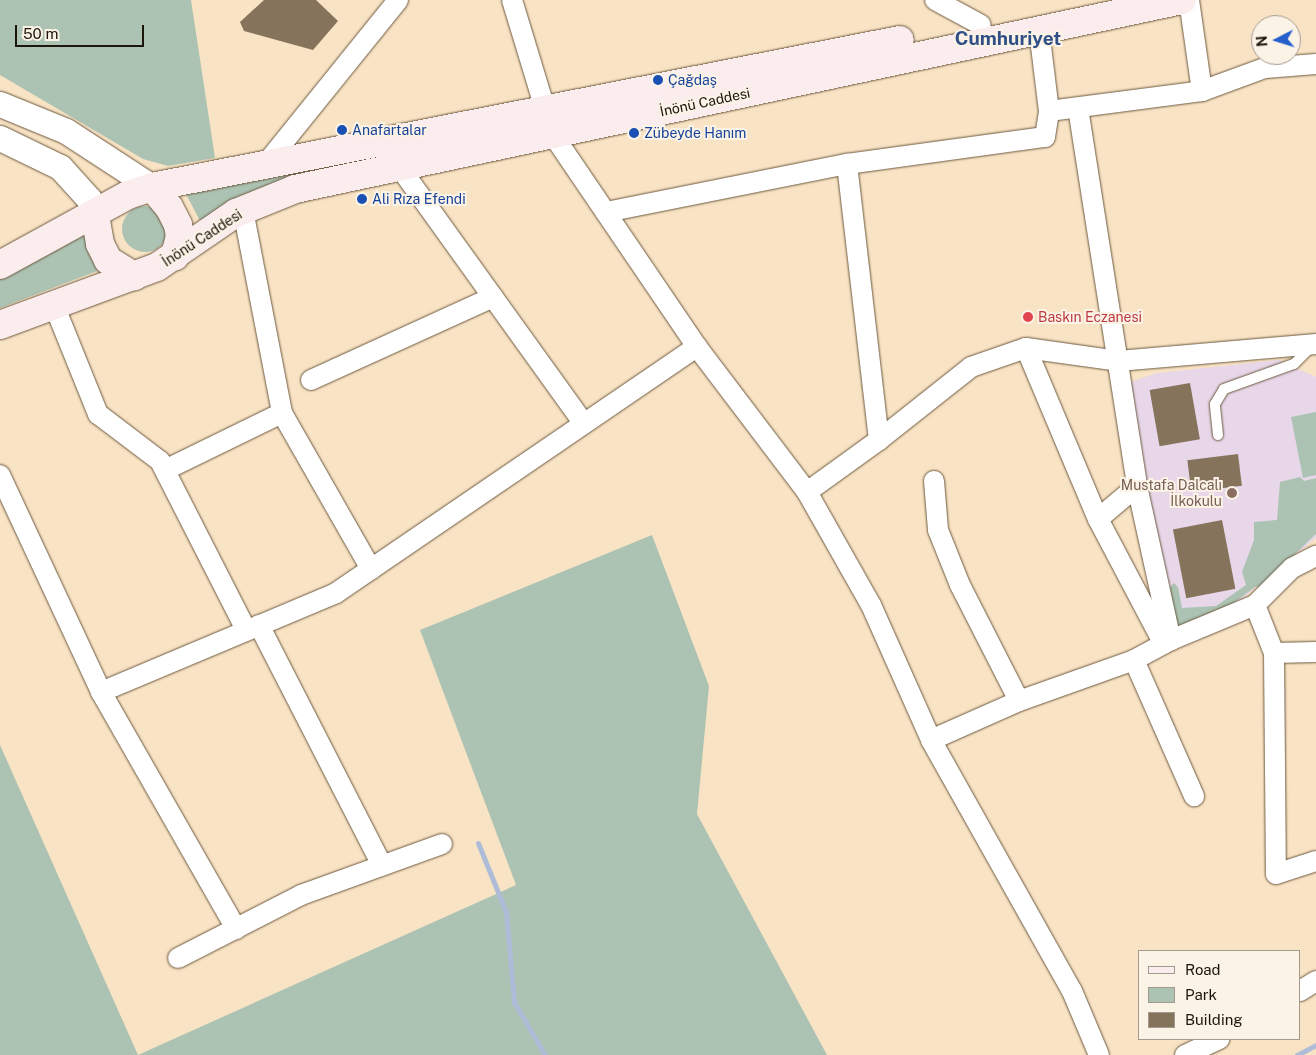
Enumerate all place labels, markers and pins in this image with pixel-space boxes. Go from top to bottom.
place label: Çağdaş [668,72,717,88]
marker: Çağdaş [652,74,664,86]
place label: Anafartalar [352,122,427,138]
marker: Anafartalar [336,124,348,136]
place label: Zübeyde Hanım [644,125,746,141]
marker: Zübeyde Hanım [628,127,640,139]
place label: Ali Rıza Efendi [372,191,466,207]
marker: Ali Rıza Efendi [356,193,368,205]
place label: Baskın Eczanesi [1038,309,1142,325]
marker: Baskın Eczanesi [1022,311,1034,323]
place label: Mustafa Dalcalı İlkokulu [1121,477,1222,510]
marker: Mustafa Dalcalı İlkokulu [1226,487,1238,499]

